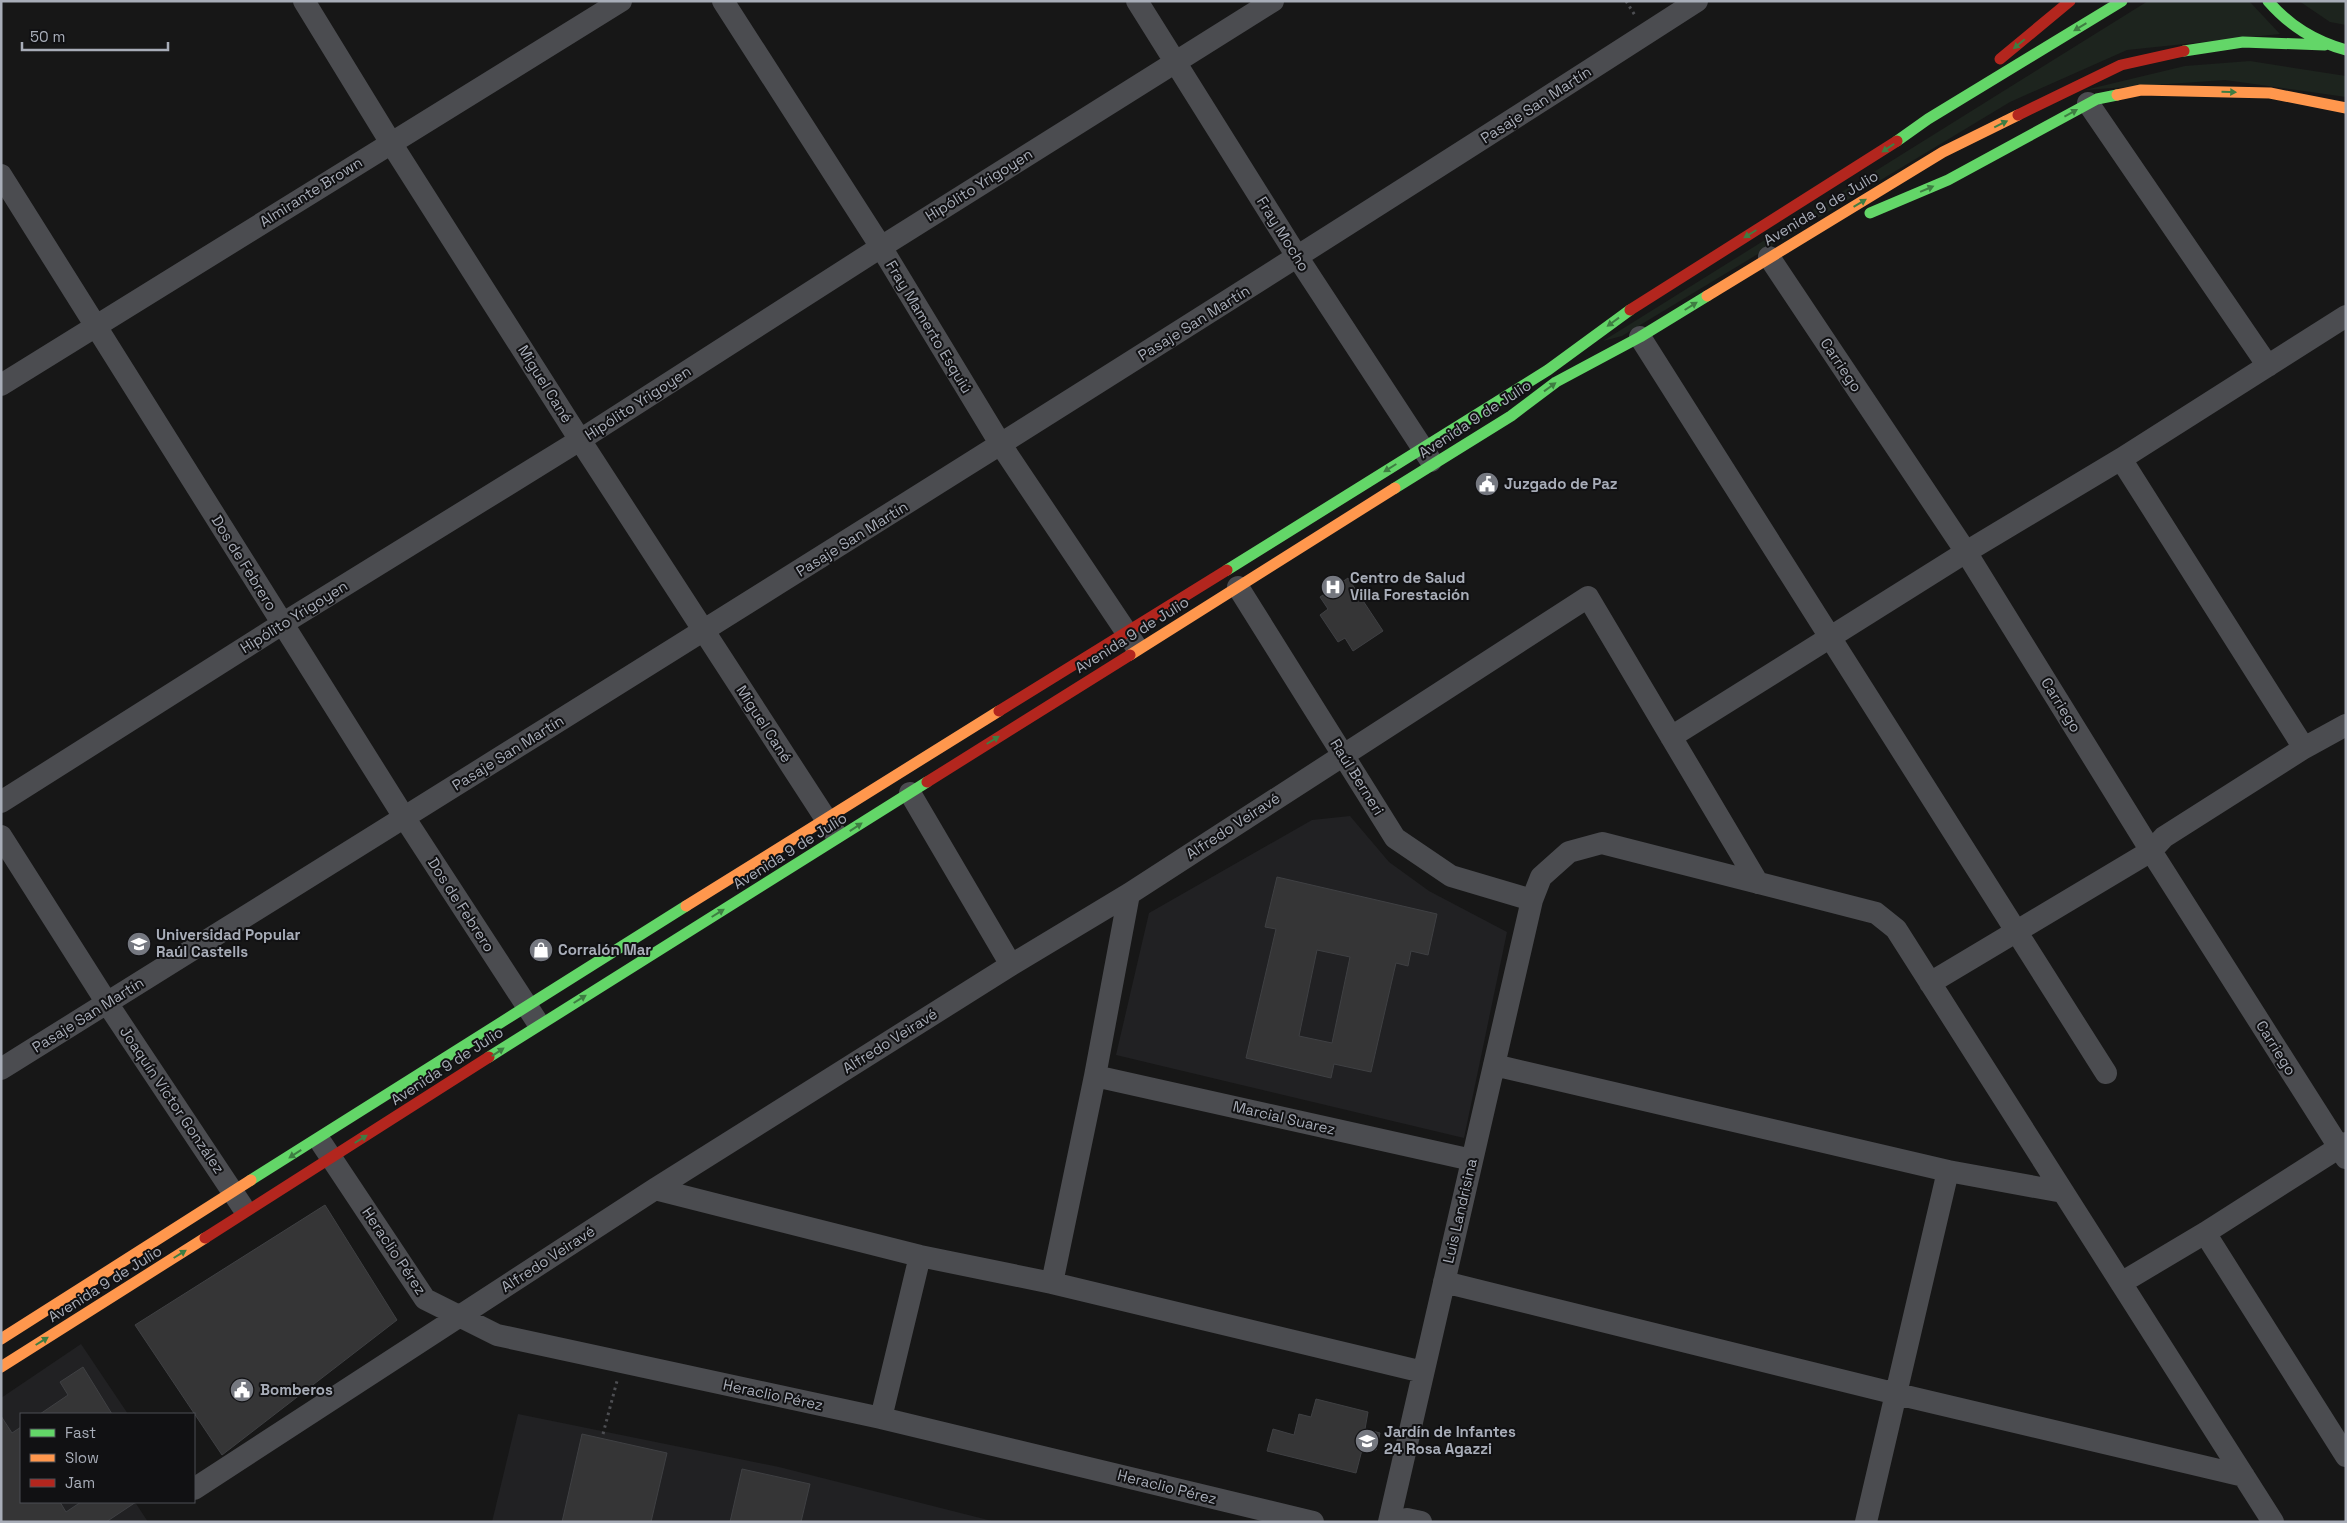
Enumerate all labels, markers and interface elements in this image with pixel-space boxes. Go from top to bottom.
scale bar [22,20,169,52]
one-way arrow [2074,22,2087,31]
text: 50 m [30,27,65,46]
one-way arrow [2013,38,2026,49]
street label: Pasaje San Martín [1477,62,1595,147]
one-way arrow [2221,88,2237,96]
one-way arrow [2064,109,2078,117]
one-way arrow [1994,120,2008,128]
one-way arrow [1881,143,1895,152]
street label: Hipólito Yrigoyen [922,144,1036,225]
street label: Almirante Brown [256,152,366,231]
street label: Avenida 9 de Julio [1760,166,1882,249]
one-way arrow [1920,184,1934,192]
street label: Fray Mocho [1253,193,1314,275]
one-way arrow [1853,199,1866,208]
one-way arrow [1744,229,1757,239]
street label: Fray Mamerto Esquiú [882,257,977,397]
street label: Pasaje San Martín [1134,281,1253,365]
one-way arrow [1684,301,1697,310]
one-way arrow [1607,316,1620,326]
street label: Carriego [1816,334,1866,395]
street label: Miguel Cané [514,341,577,426]
street label: Hipólito Yrigoyen [581,361,694,444]
street label: Avenida 9 de Julio [1415,375,1535,462]
one-way arrow [1543,382,1557,392]
one-way arrow [1383,463,1396,472]
public building icon: Juzgado de Paz [1474,471,1500,497]
place label: Juzgado de Paz [1504,474,1618,493]
street label: Pasaje San Martín [792,497,911,581]
street label: Dos de Febrero [208,512,281,614]
place label: Centro de Salud Villa Forestación [1350,568,1469,604]
hospital icon: Centro de Salud Villa Forestación [1320,574,1346,600]
street label: Hipólito Yrigoyen [237,576,351,657]
street label: Avenida 9 de Julio [1071,592,1192,677]
street label: Carriego [2037,674,2086,736]
street label: Miguel Cané [732,682,796,766]
street label: Pasaje San Martín [448,711,567,795]
one-way arrow [987,735,1000,745]
street label: Raúl Berneri [1326,735,1388,818]
street label: Alfredo Veiravé [1182,788,1283,863]
street label: Avenida 9 de Julio [729,808,850,893]
one-way arrow [850,823,863,832]
street label: Dos de Febrero [424,854,499,956]
one-way arrow [712,909,725,918]
place label: Universidad Popular Raúl Castells [156,925,301,961]
school or university icon: Universidad Popular Raúl Castells [126,931,152,957]
shop icon: Corralón Mar [528,937,554,963]
place label: Corralón Mar [558,940,651,959]
street label: Pasaje San Martín [28,973,147,1057]
one-way arrow [574,995,587,1004]
street label: Alfredo Veiravé [839,1004,941,1077]
street label: Carriego [2252,1017,2301,1079]
street label: Joaquín Víctor González [116,1022,229,1177]
street label: Avenida 9 de Julio [387,1022,507,1109]
one-way arrow [492,1047,505,1057]
street label: Marcial Suarez [1231,1096,1337,1139]
one-way arrow [354,1134,368,1143]
one-way arrow [288,1150,302,1159]
street label: Luis Landrisina [1438,1156,1481,1265]
street label: Heraclio Pérez [358,1203,431,1298]
street label: Alfredo Veiravé [497,1221,598,1296]
street label: Avenida 9 de Julio [44,1241,165,1326]
one-way arrow [173,1250,186,1259]
one-way arrow [36,1336,49,1346]
street label: Heraclio Pérez [722,1375,825,1414]
public building icon: Bomberos [229,1377,255,1403]
place label: Bomberos [260,1380,333,1399]
legend [20,1413,195,1503]
place label: Jardín de Infantes 24 Rosa Agazzi [1384,1422,1516,1458]
text: Fast [65,1423,96,1442]
school or university icon: Jardín de Infantes 24 Rosa Agazzi [1354,1428,1380,1454]
text: Slow [65,1448,99,1467]
street label: Heraclio Pérez [1116,1465,1219,1508]
text: Jam [65,1473,95,1492]

